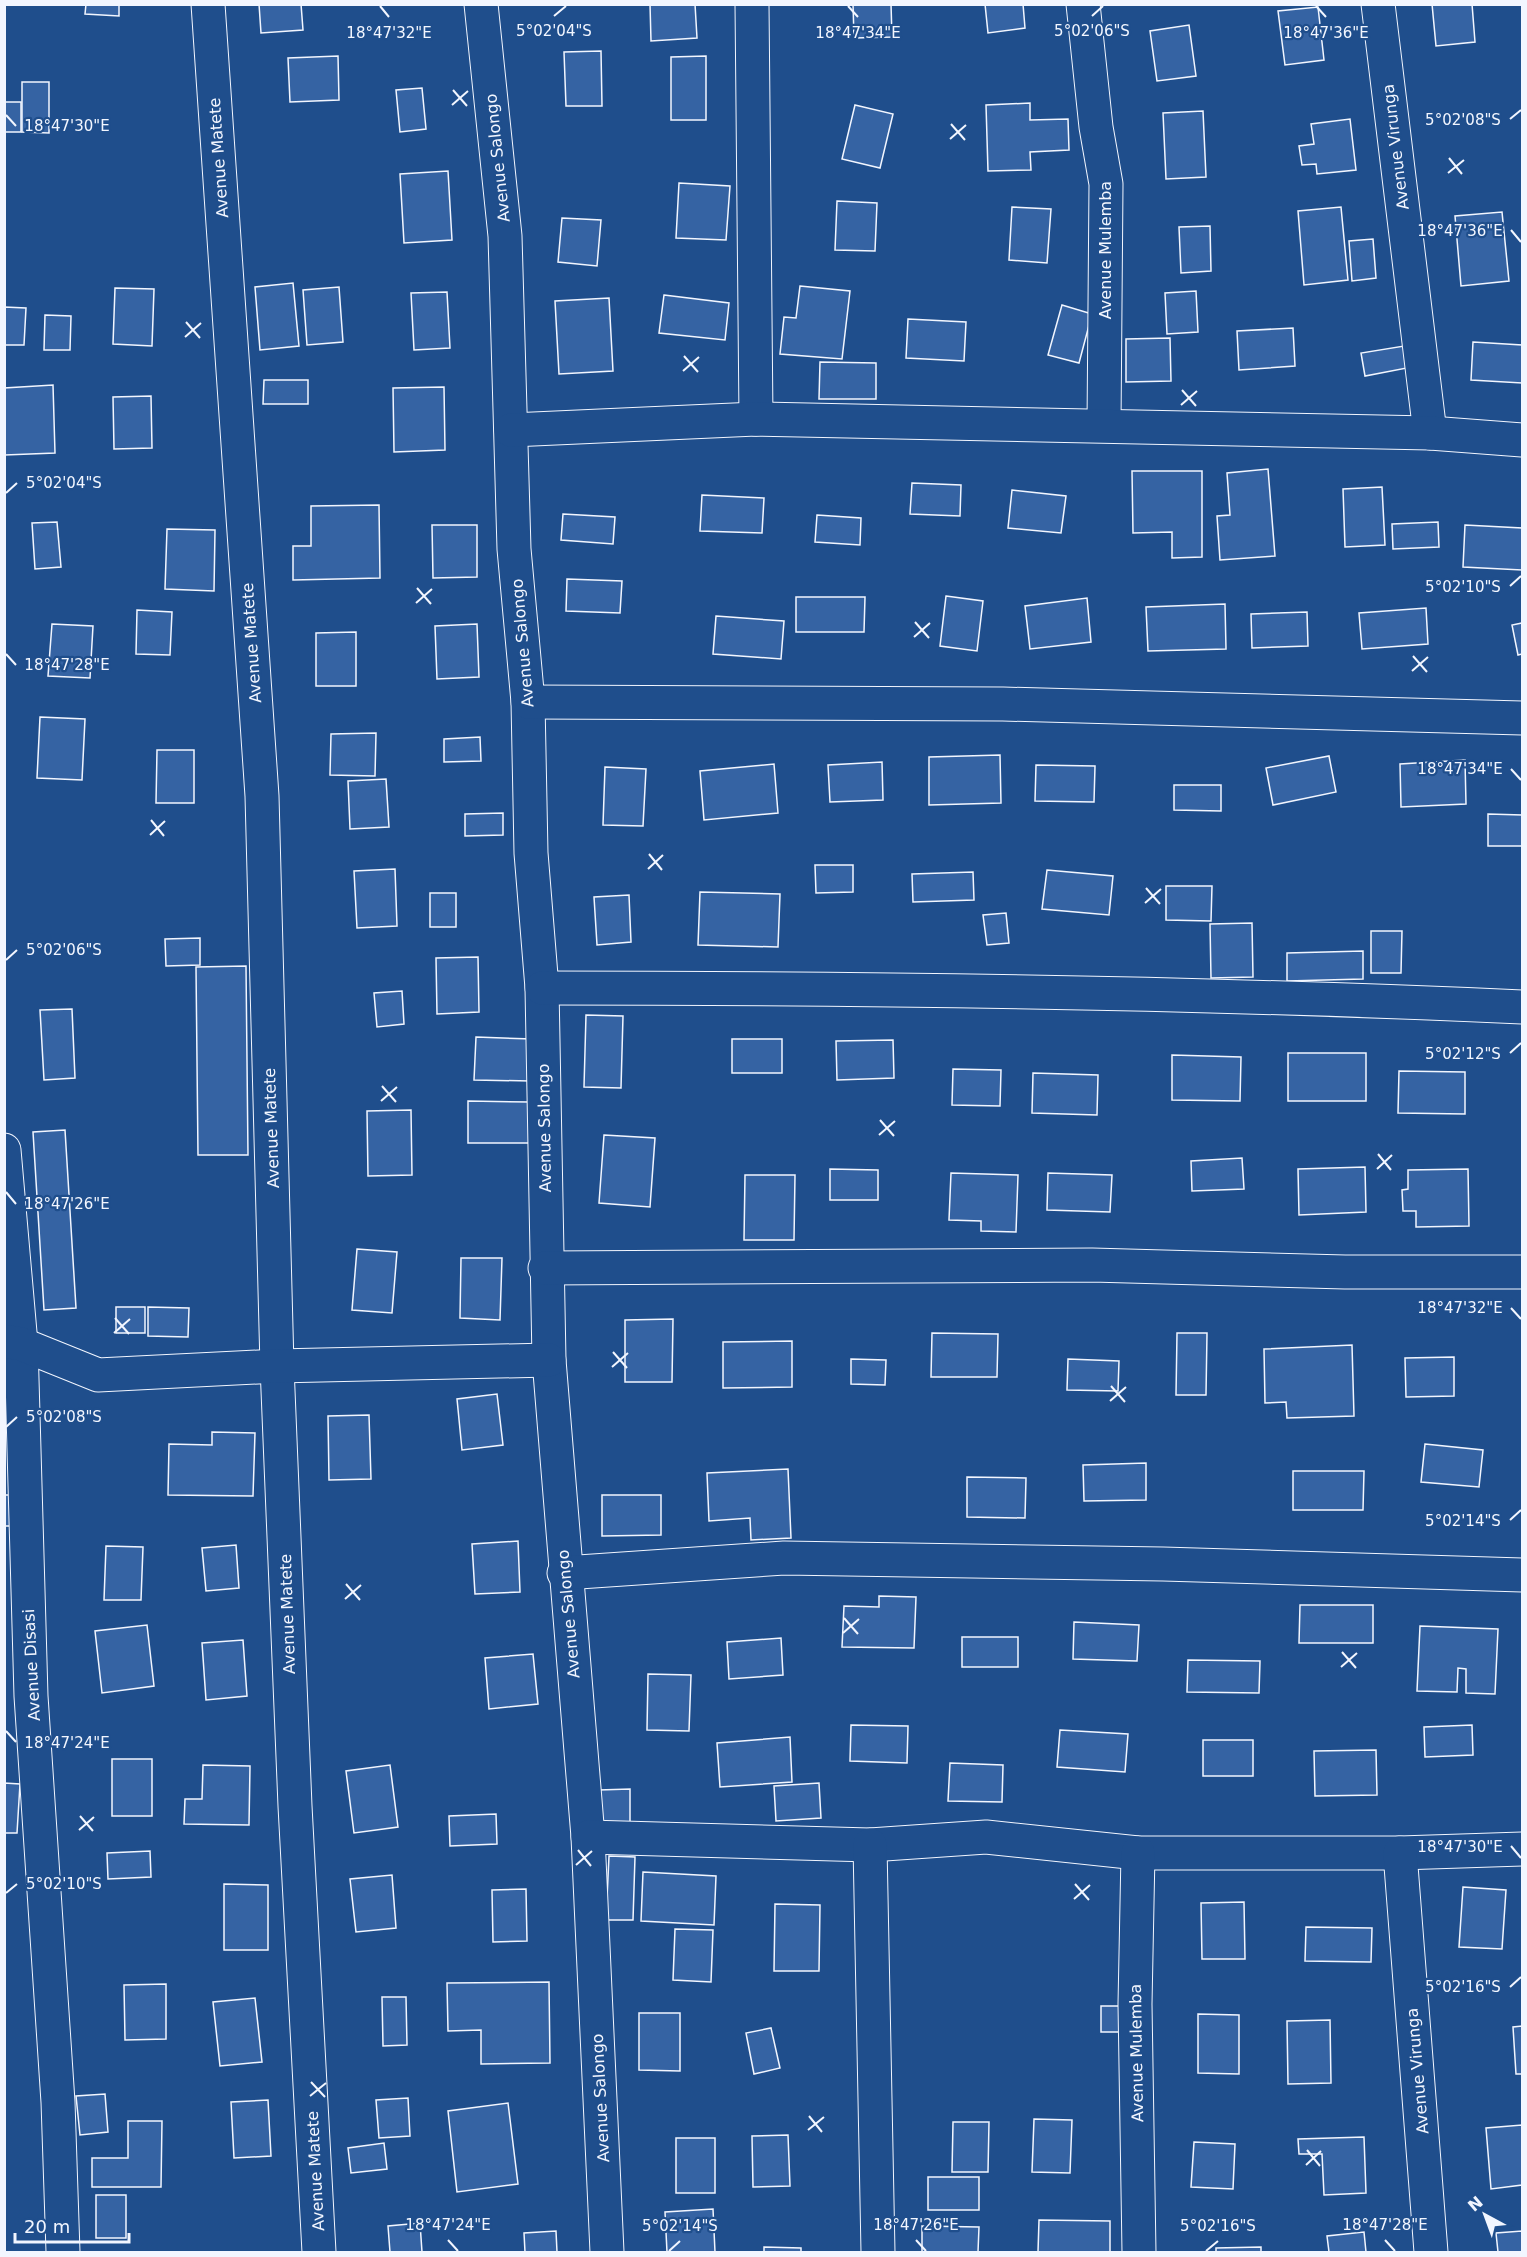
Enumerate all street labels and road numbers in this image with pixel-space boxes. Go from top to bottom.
street label: Avenue Virunga [1378,83,1413,211]
street label: Avenue Salongo [481,93,514,223]
street label: Avenue Matete [205,97,232,219]
street label: Avenue Mulemba [1096,181,1115,319]
street label: Avenue Salongo [507,578,538,708]
street label: Avenue Matete [238,582,265,704]
street label: Avenue Salongo [534,1063,555,1193]
street label: Avenue Matete [260,1068,283,1188]
street label: Avenue Salongo [553,1549,584,1679]
street label: Avenue Matete [276,1554,299,1674]
street label: Avenue Disasi [19,1608,44,1722]
street label: Avenue Mulemba [1126,1984,1147,2122]
street label: Avenue Virunga [1403,2007,1432,2135]
street label: Avenue Salongo [588,2033,613,2163]
street label: Avenue Matete [303,2110,328,2232]

